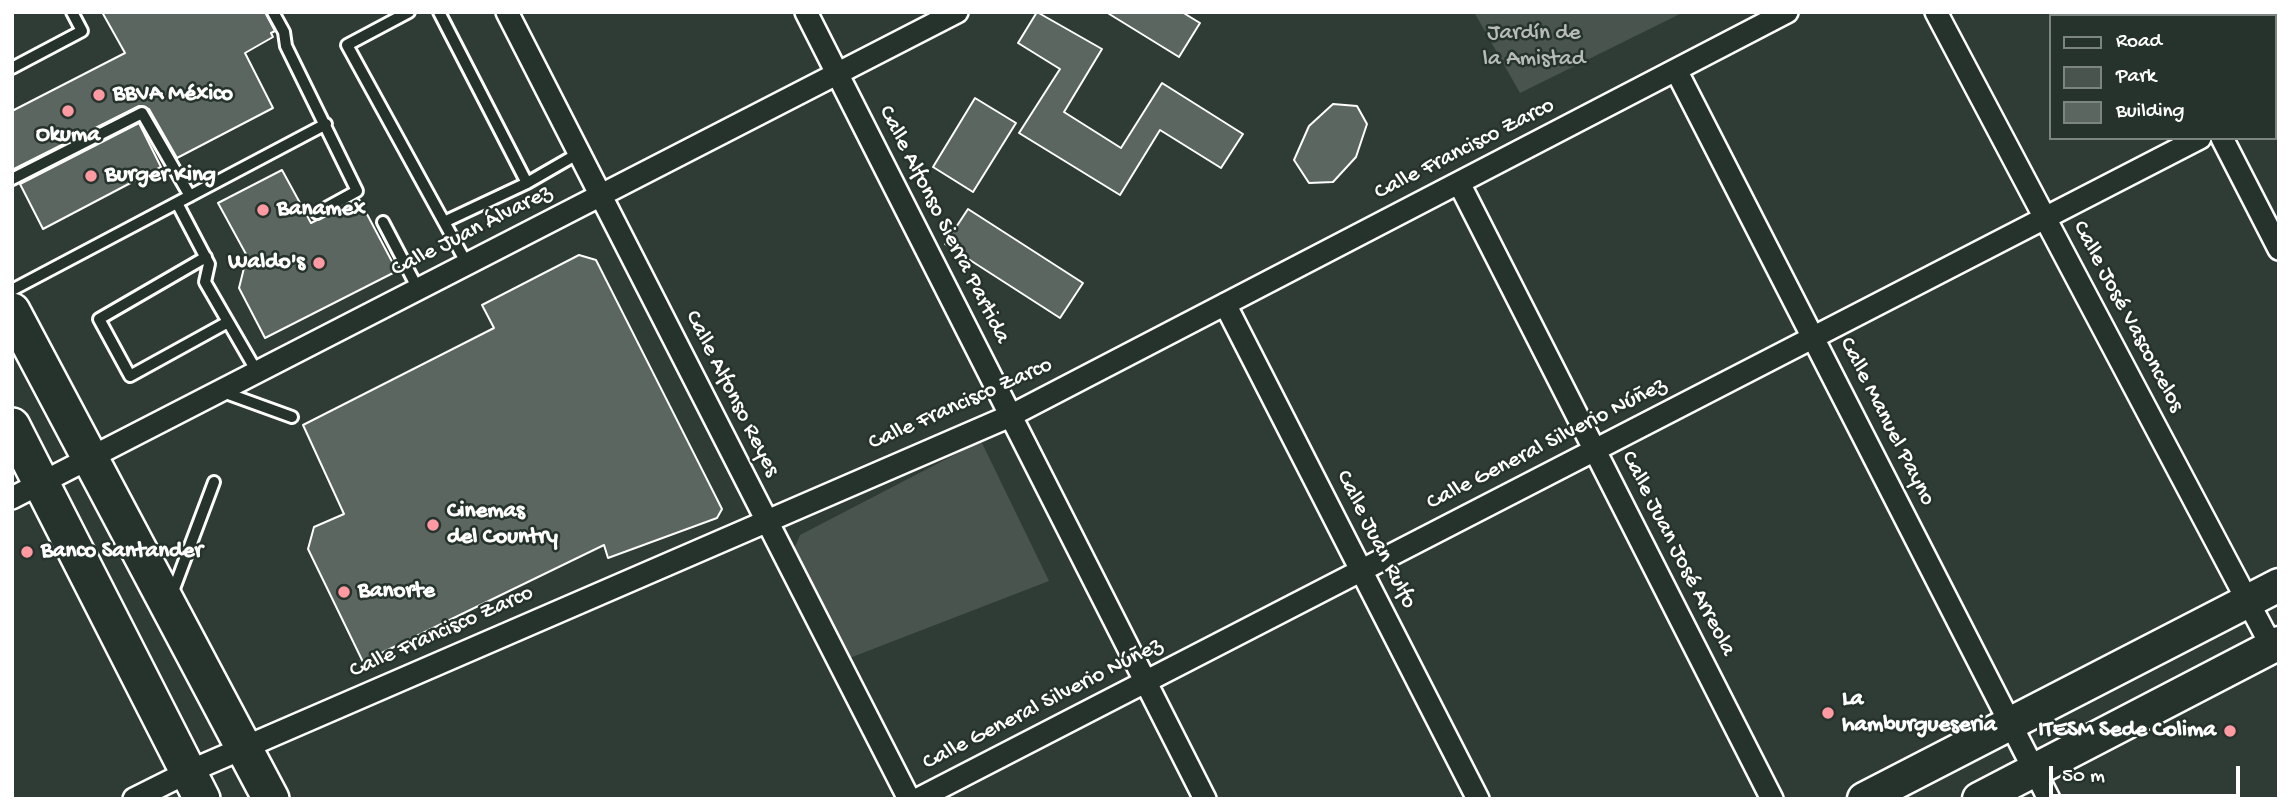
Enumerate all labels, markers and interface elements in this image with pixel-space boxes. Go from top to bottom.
legend [2050,14,2277,140]
park label: Jardín de la Amistad [1483,20,1585,74]
text: Road [2116,30,2162,55]
text: Park [2116,65,2156,90]
place label: BBVA México [113,81,233,109]
marker: BBVA México [91,87,107,103]
street label: Calle Francisco Zarco [1370,93,1560,207]
text: Building [2116,100,2185,125]
street label: Calle Alfonso Sierra Partida [871,101,1015,349]
marker: Okuma [60,103,76,119]
place label: Okuma [36,122,100,150]
place label: Burger King [105,162,216,190]
marker: Burger King [83,168,99,184]
street label: Calle Juan Álvarez [387,180,557,284]
place label: Banamex [277,196,366,224]
marker: Banamex [255,202,271,218]
street label: Calle José Vasconcelos [2065,217,2189,417]
place label: Waldo's [228,249,305,277]
marker: Waldo's [311,255,327,271]
street label: Calle Alfonso Reyes [677,306,785,482]
street label: Calle Manuel Payno [1832,333,1940,511]
street label: Calle Francisco Zarco [865,352,1057,458]
street label: Calle General Silverio Núñez [1423,372,1671,518]
street label: Calle Juan José Arreola [1613,447,1741,661]
street label: Calle Juan Rulfo [1328,466,1422,614]
place label: Cinemas del Country [447,498,558,552]
marker: Cinemas del Country [425,517,441,533]
place label: Banco Santander [41,538,203,566]
marker: Banco Santander [19,544,35,560]
place label: Banorte [358,578,435,606]
street label: Calle Francisco Zarco [346,580,538,686]
marker: Banorte [336,584,352,600]
street label: Calle General Silverio Núñez [919,632,1167,778]
place label: La hamburgueseria [1842,686,1997,740]
marker: La hamburgueseria [1820,705,1836,721]
place label: ITESM Sede Colima [2038,717,2216,745]
marker: ITESM Sede Colima [2222,723,2238,739]
scale bar [2053,752,2244,796]
text: 50 m [2062,765,2105,790]

